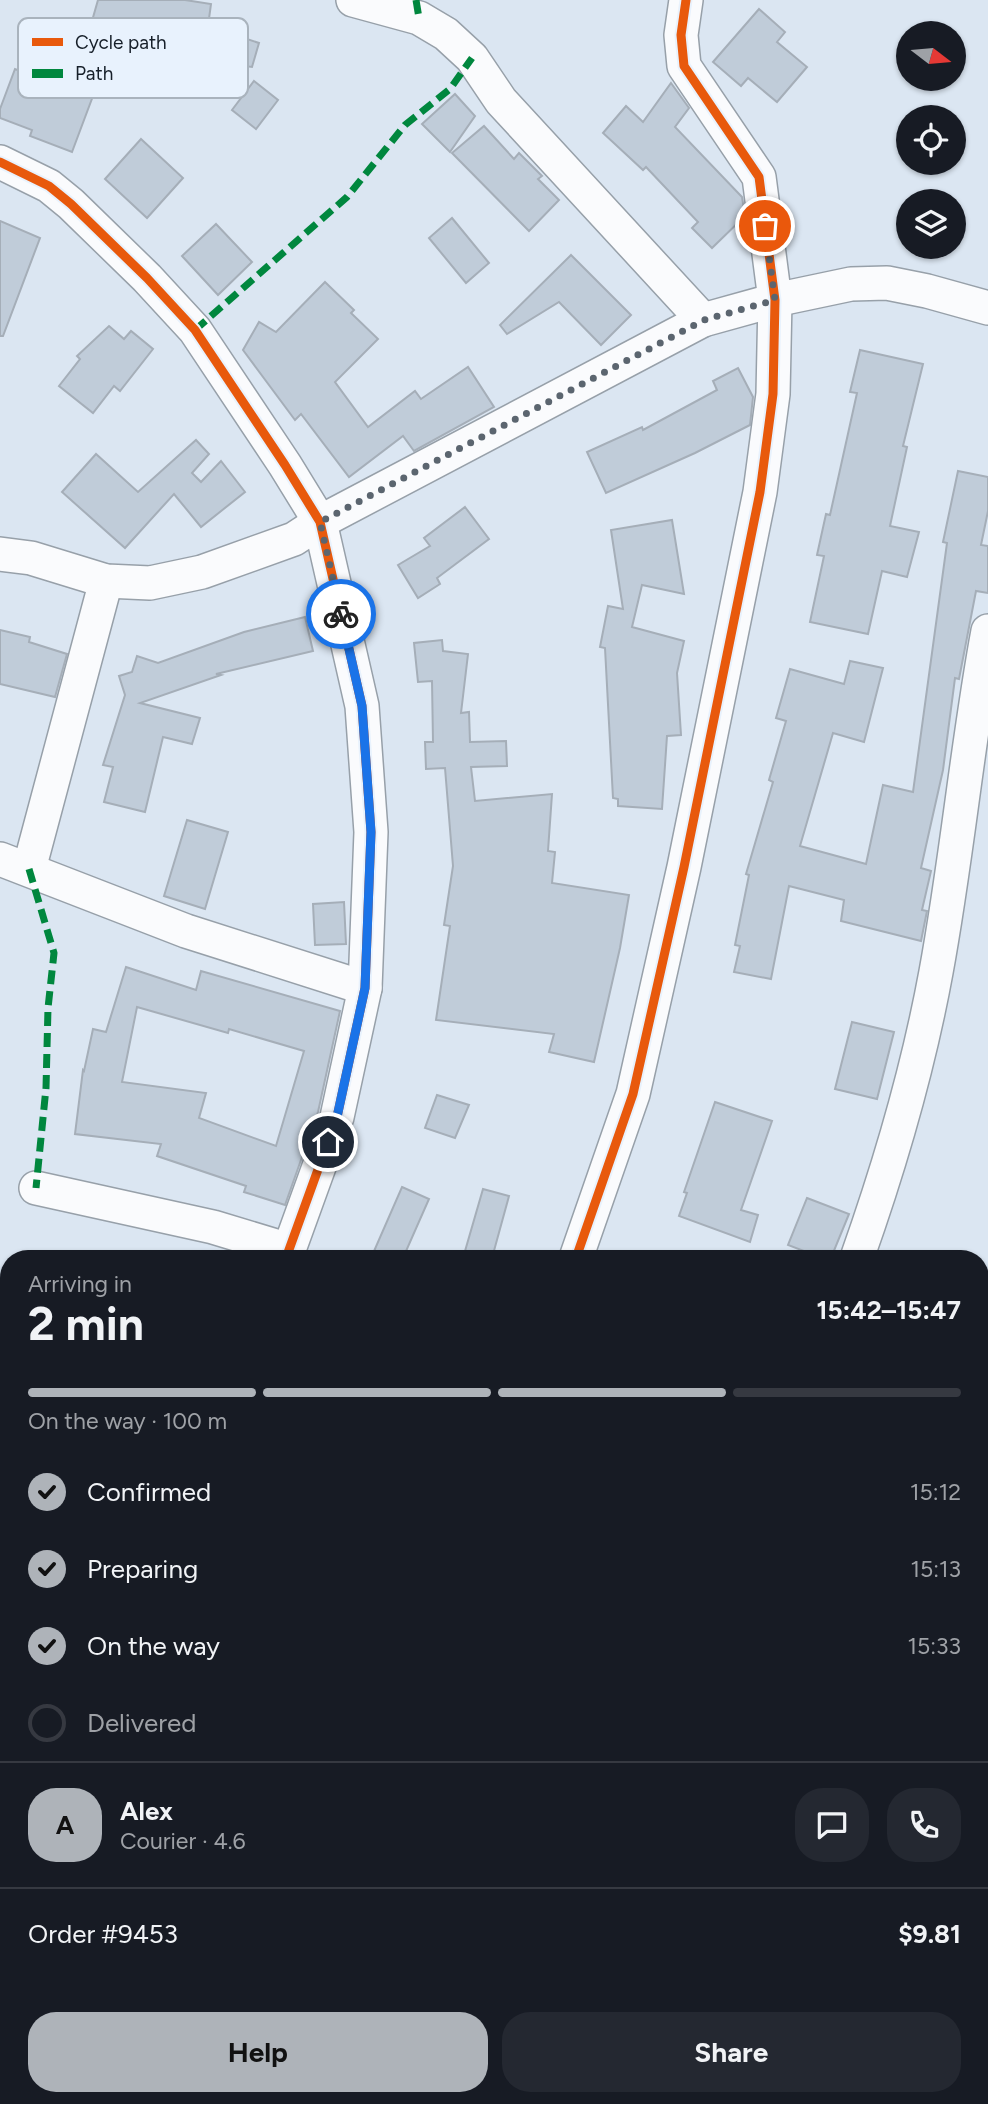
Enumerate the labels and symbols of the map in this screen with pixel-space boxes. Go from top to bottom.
legend [18,18,248,98]
north arrow [896,21,966,91]
text: Cycle path [75,31,167,54]
text: Path [75,62,113,85]
pin [735,196,795,256]
courier [306,579,376,649]
pin [298,1112,358,1172]

